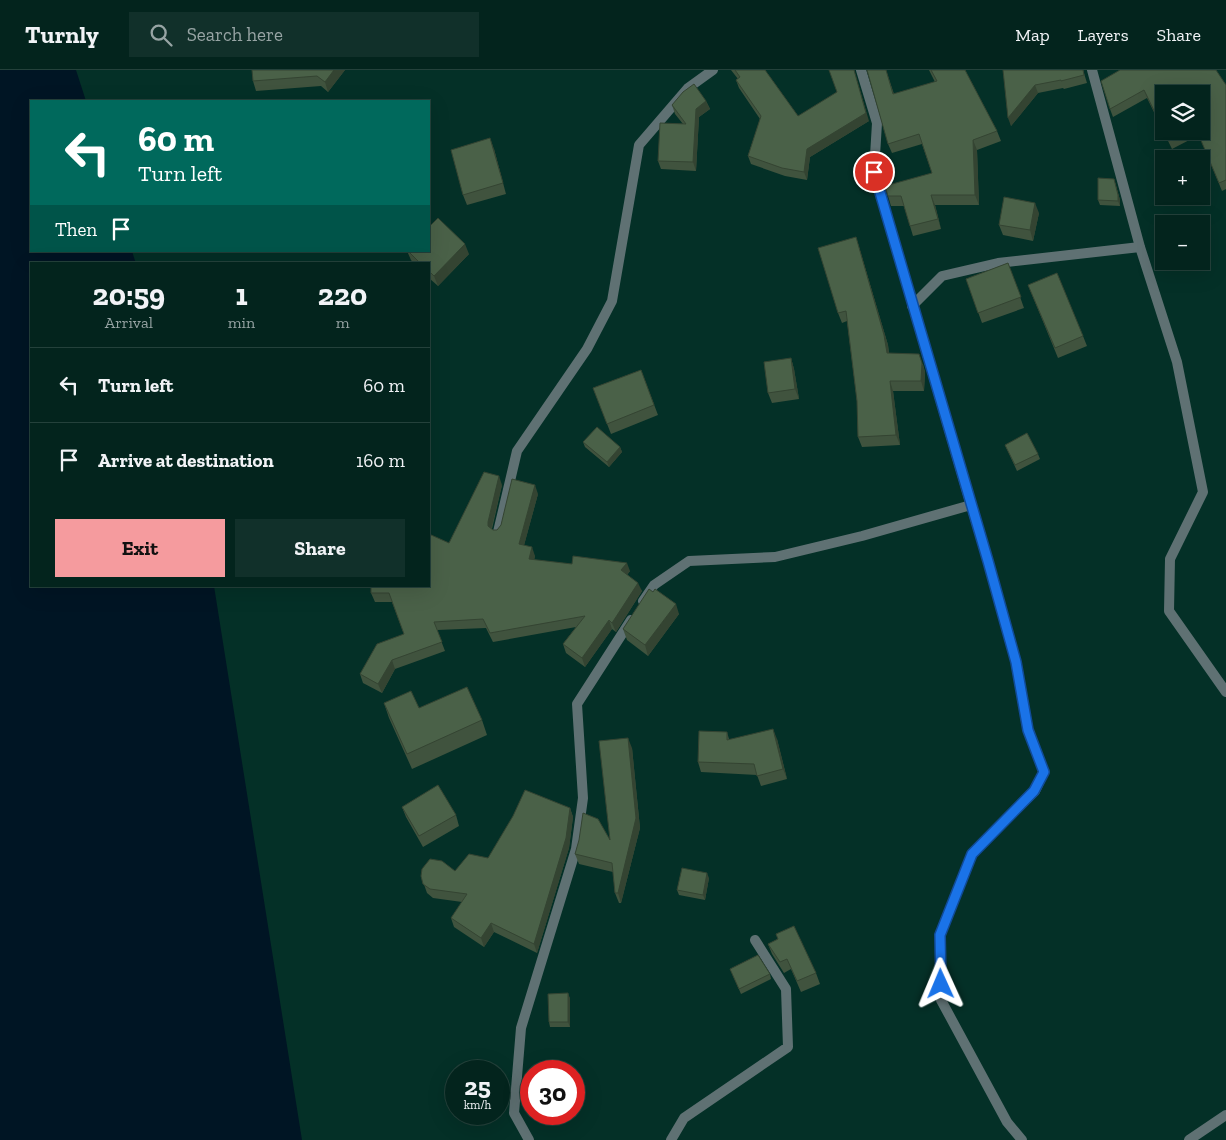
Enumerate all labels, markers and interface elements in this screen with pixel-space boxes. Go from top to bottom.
search box [129,12,479,57]
text: Turnly [25,20,99,49]
icon: search [147,21,175,49]
text: Search here [187,23,283,46]
text: Map [1015,24,1050,46]
text: Layers [1078,24,1129,46]
text: Share [1157,24,1201,46]
map controls [1155,85,1210,270]
button: layers [1155,85,1210,140]
text: 60 m [138,118,214,160]
icon: left [55,120,120,185]
button: + [1155,150,1210,205]
pin [853,151,895,193]
icon: arrive [860,158,888,186]
text: Turn left [138,160,222,187]
icon: arrive [107,215,135,243]
button: − [1155,215,1210,270]
text: Then [55,218,97,241]
text: 20:59 [93,277,165,313]
text: 1 [235,277,248,313]
text: 220 [318,277,367,313]
text: Arrival [105,313,153,332]
text: min [228,313,255,332]
text: m [336,313,350,332]
icon: left [55,371,83,399]
text: Turn left [98,374,173,397]
text: 60 m [363,374,405,397]
icon: arrive [55,446,83,474]
text: Arrive at destination [98,449,274,472]
text: 160 m [356,449,405,472]
button: Exit [55,519,225,577]
button: Share [235,519,405,577]
position arrow [914,957,966,1009]
speed limit sign: 30 [520,1060,585,1125]
text: 25 [464,1071,491,1101]
text: km/h [464,1098,491,1112]

